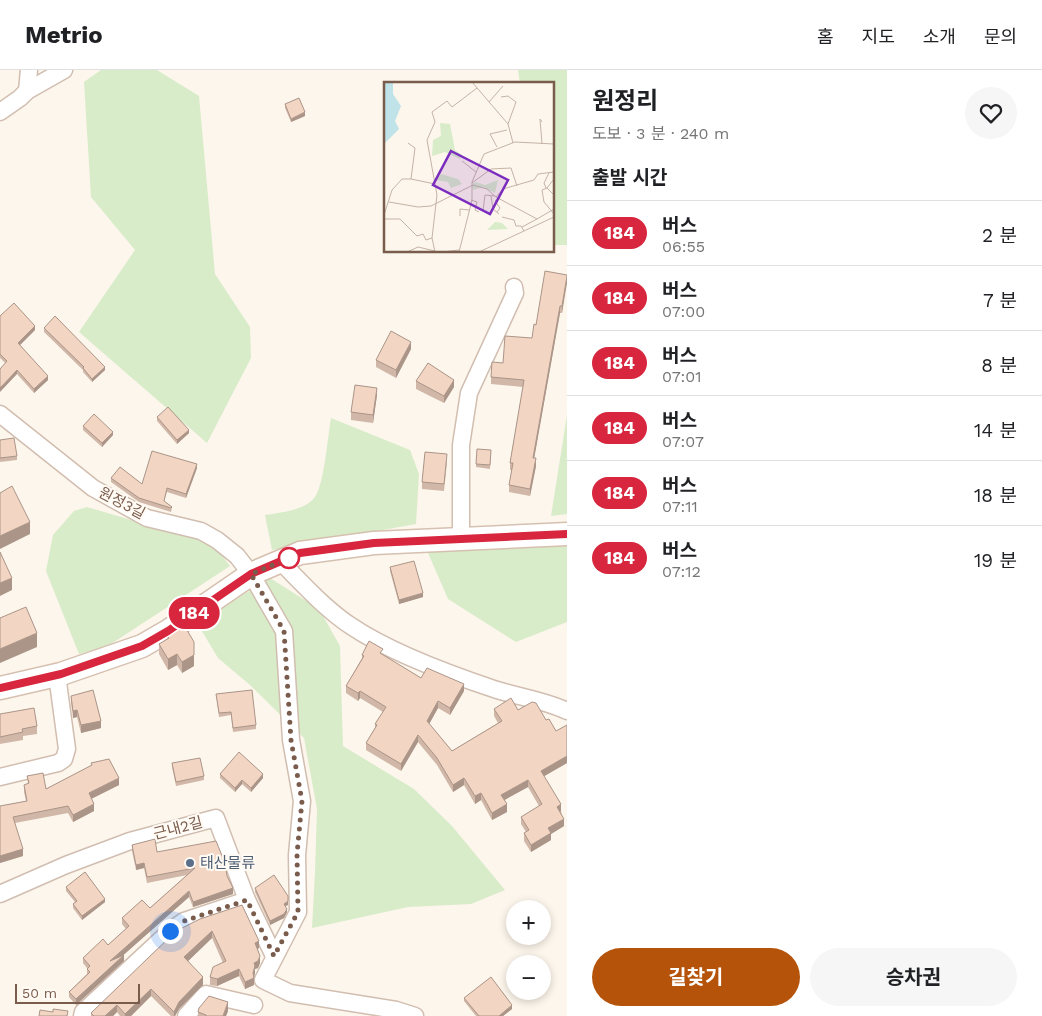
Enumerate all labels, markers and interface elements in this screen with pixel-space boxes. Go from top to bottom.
text: Metrio [25,21,103,49]
text: 홈 [817,26,834,47]
text: 지도 [862,26,895,47]
text: 소개 [923,26,956,47]
text: 문의 [984,26,1017,47]
inset map [384,82,554,252]
text: 원정리 [592,87,658,115]
button: heart [965,87,1017,139]
text: 도보 · 3 분 · 240 m [592,124,729,143]
text: 출발 시간 [592,166,667,189]
text: 버스 [662,214,697,237]
text: 184 [604,222,635,243]
text: 2 분 [982,224,1017,247]
text: 06:55 [662,237,705,256]
text: 버스 [662,279,697,302]
text: 184 [604,287,635,308]
text: 7 분 [983,289,1017,312]
text: 07:00 [662,302,705,321]
text: 버스 [662,344,697,367]
text: 184 [604,352,635,373]
text: 8 분 [981,354,1017,377]
text: 07:01 [662,367,702,386]
text: 버스 [662,409,697,432]
text: 184 [604,417,635,438]
text: 14 분 [974,419,1017,442]
text: 07:07 [662,432,704,451]
text: 버스 [662,474,697,497]
text: 184 [604,482,635,503]
street label: 원정3길 [96,483,148,523]
text: 18 분 [974,484,1017,507]
text: 07:11 [662,497,698,516]
text: 버스 [662,539,697,562]
unlabelled marker [278,547,300,569]
text: 184 [604,547,635,568]
text: 19 분 [974,549,1017,572]
text: 07:12 [662,562,701,581]
line badge: 184 [165,597,223,629]
text: 184 [179,602,209,623]
street label: 근내2길 [151,813,205,843]
place label: 태산물류 [200,854,255,872]
marker: 태산물류 [184,857,196,869]
map controls [506,900,551,1000]
button: + [506,900,551,945]
your location [158,919,183,944]
button: 길찾기 [592,948,800,1006]
button: 승차권 [810,948,1017,1006]
button: − [506,955,551,1000]
scale bar [15,981,140,1004]
text: 50 m [22,985,57,1001]

